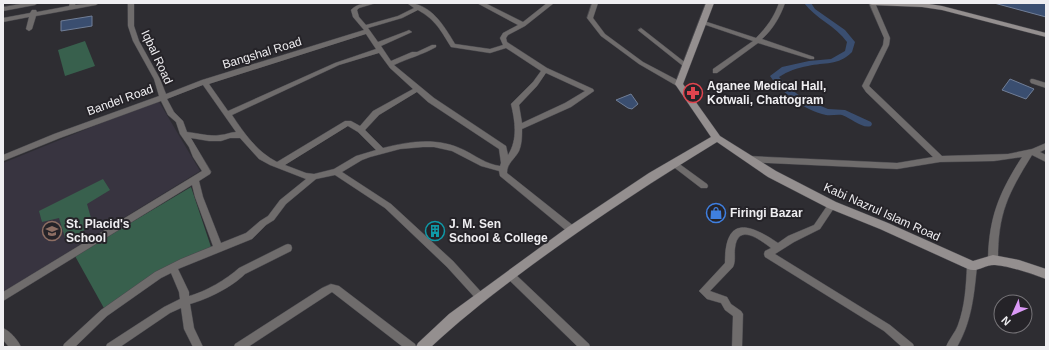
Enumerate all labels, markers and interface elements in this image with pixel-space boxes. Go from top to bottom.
street label: Iqbal Road [138,28,176,86]
street label: Bangshal Road [221,34,303,72]
place label: Aganee Medical Hall, Kotwali, Chattogram [707,79,826,107]
street label: Bandel Road [85,82,155,118]
pharmacy icon: Aganee Medical Hall, Kotwali, Chattogram [682,82,704,104]
street label: Kabi Nazrul Islam Road [822,180,942,244]
shop icon: Firingi Bazar [705,202,727,224]
place label: Firingi Bazar [730,206,803,220]
place label: St. Placid's School [66,217,130,245]
place label: J. M. Sen School & College [449,217,548,245]
school or university icon: St. Placid's School [41,220,63,242]
building icon: J. M. Sen School & College [424,220,446,242]
north arrow [993,294,1033,334]
text: N [999,314,1013,328]

